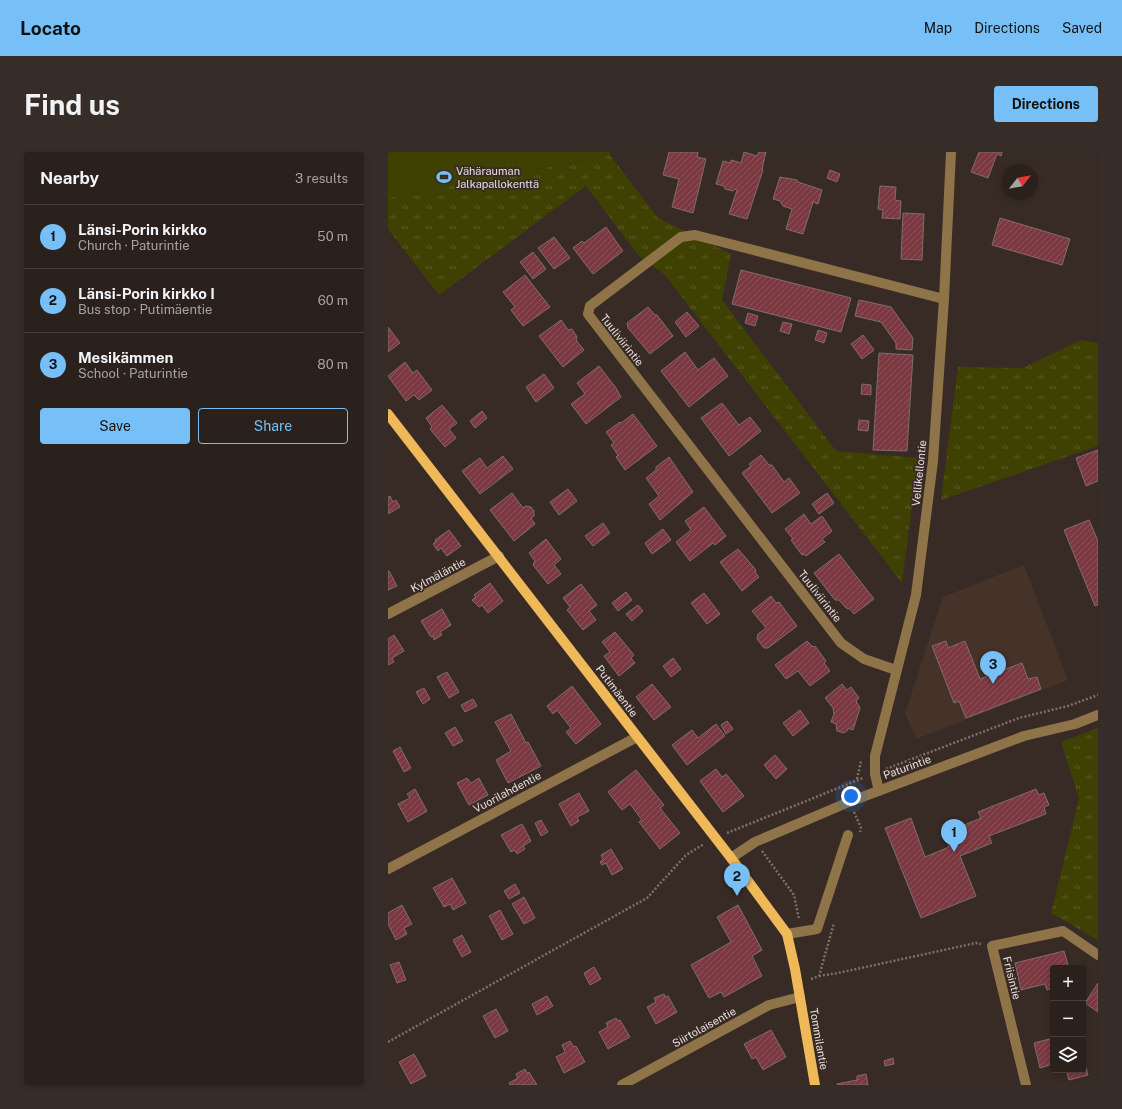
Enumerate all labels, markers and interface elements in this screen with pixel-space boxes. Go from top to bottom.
text: Locato [20,17,81,39]
text: Map [924,20,952,36]
text: Directions [974,20,1040,36]
text: Saved [1062,20,1102,36]
button: Directions [994,86,1098,122]
text: Find us [24,88,120,121]
north arrow [1002,164,1038,200]
place label: Vähärauman Jalkapallokenttä [456,165,539,190]
text: Nearby [40,168,99,188]
sports icon: Vähärauman Jalkapallokenttä [435,168,453,186]
text: 3 results [295,171,348,186]
text: Länsi-Porin kirkko [78,221,207,238]
text: 1 [50,229,56,244]
text: 50 m [317,229,348,244]
text: Church · Paturintie [78,238,190,253]
text: Länsi-Porin kirkko I [78,285,215,302]
text: 2 [49,293,57,308]
text: 60 m [318,293,348,308]
text: Bus stop · Putimäentie [78,302,212,317]
street label: Tuuliviirintie [598,312,646,368]
text: Mesikämmen [78,349,173,366]
text: 3 [49,357,57,372]
text: 80 m [317,357,348,372]
text: School · Paturintie [78,366,188,381]
button: Save [40,408,190,444]
button: Share [198,408,348,444]
street label: Vellikellontie [910,439,928,507]
street label: Kylmäläntie [408,556,468,594]
street label: Tuuliviirintie [796,568,844,624]
pin: 3 [980,651,1006,684]
street label: Putimäentie [594,663,640,719]
street label: Paturintie [882,753,932,781]
street label: Vuorilahdentie [471,769,543,815]
your location [841,786,861,806]
pin: 1 [941,819,967,852]
pin: 2 [724,863,750,896]
street label: Friisintie [1001,955,1023,1001]
map controls [1050,965,1086,1073]
button: + [1050,965,1086,1001]
button: − [1050,1001,1086,1037]
street label: Siirtolaisentie [670,1005,738,1049]
street label: Tommilantie [808,1007,830,1071]
button: layers [1050,1037,1086,1073]

